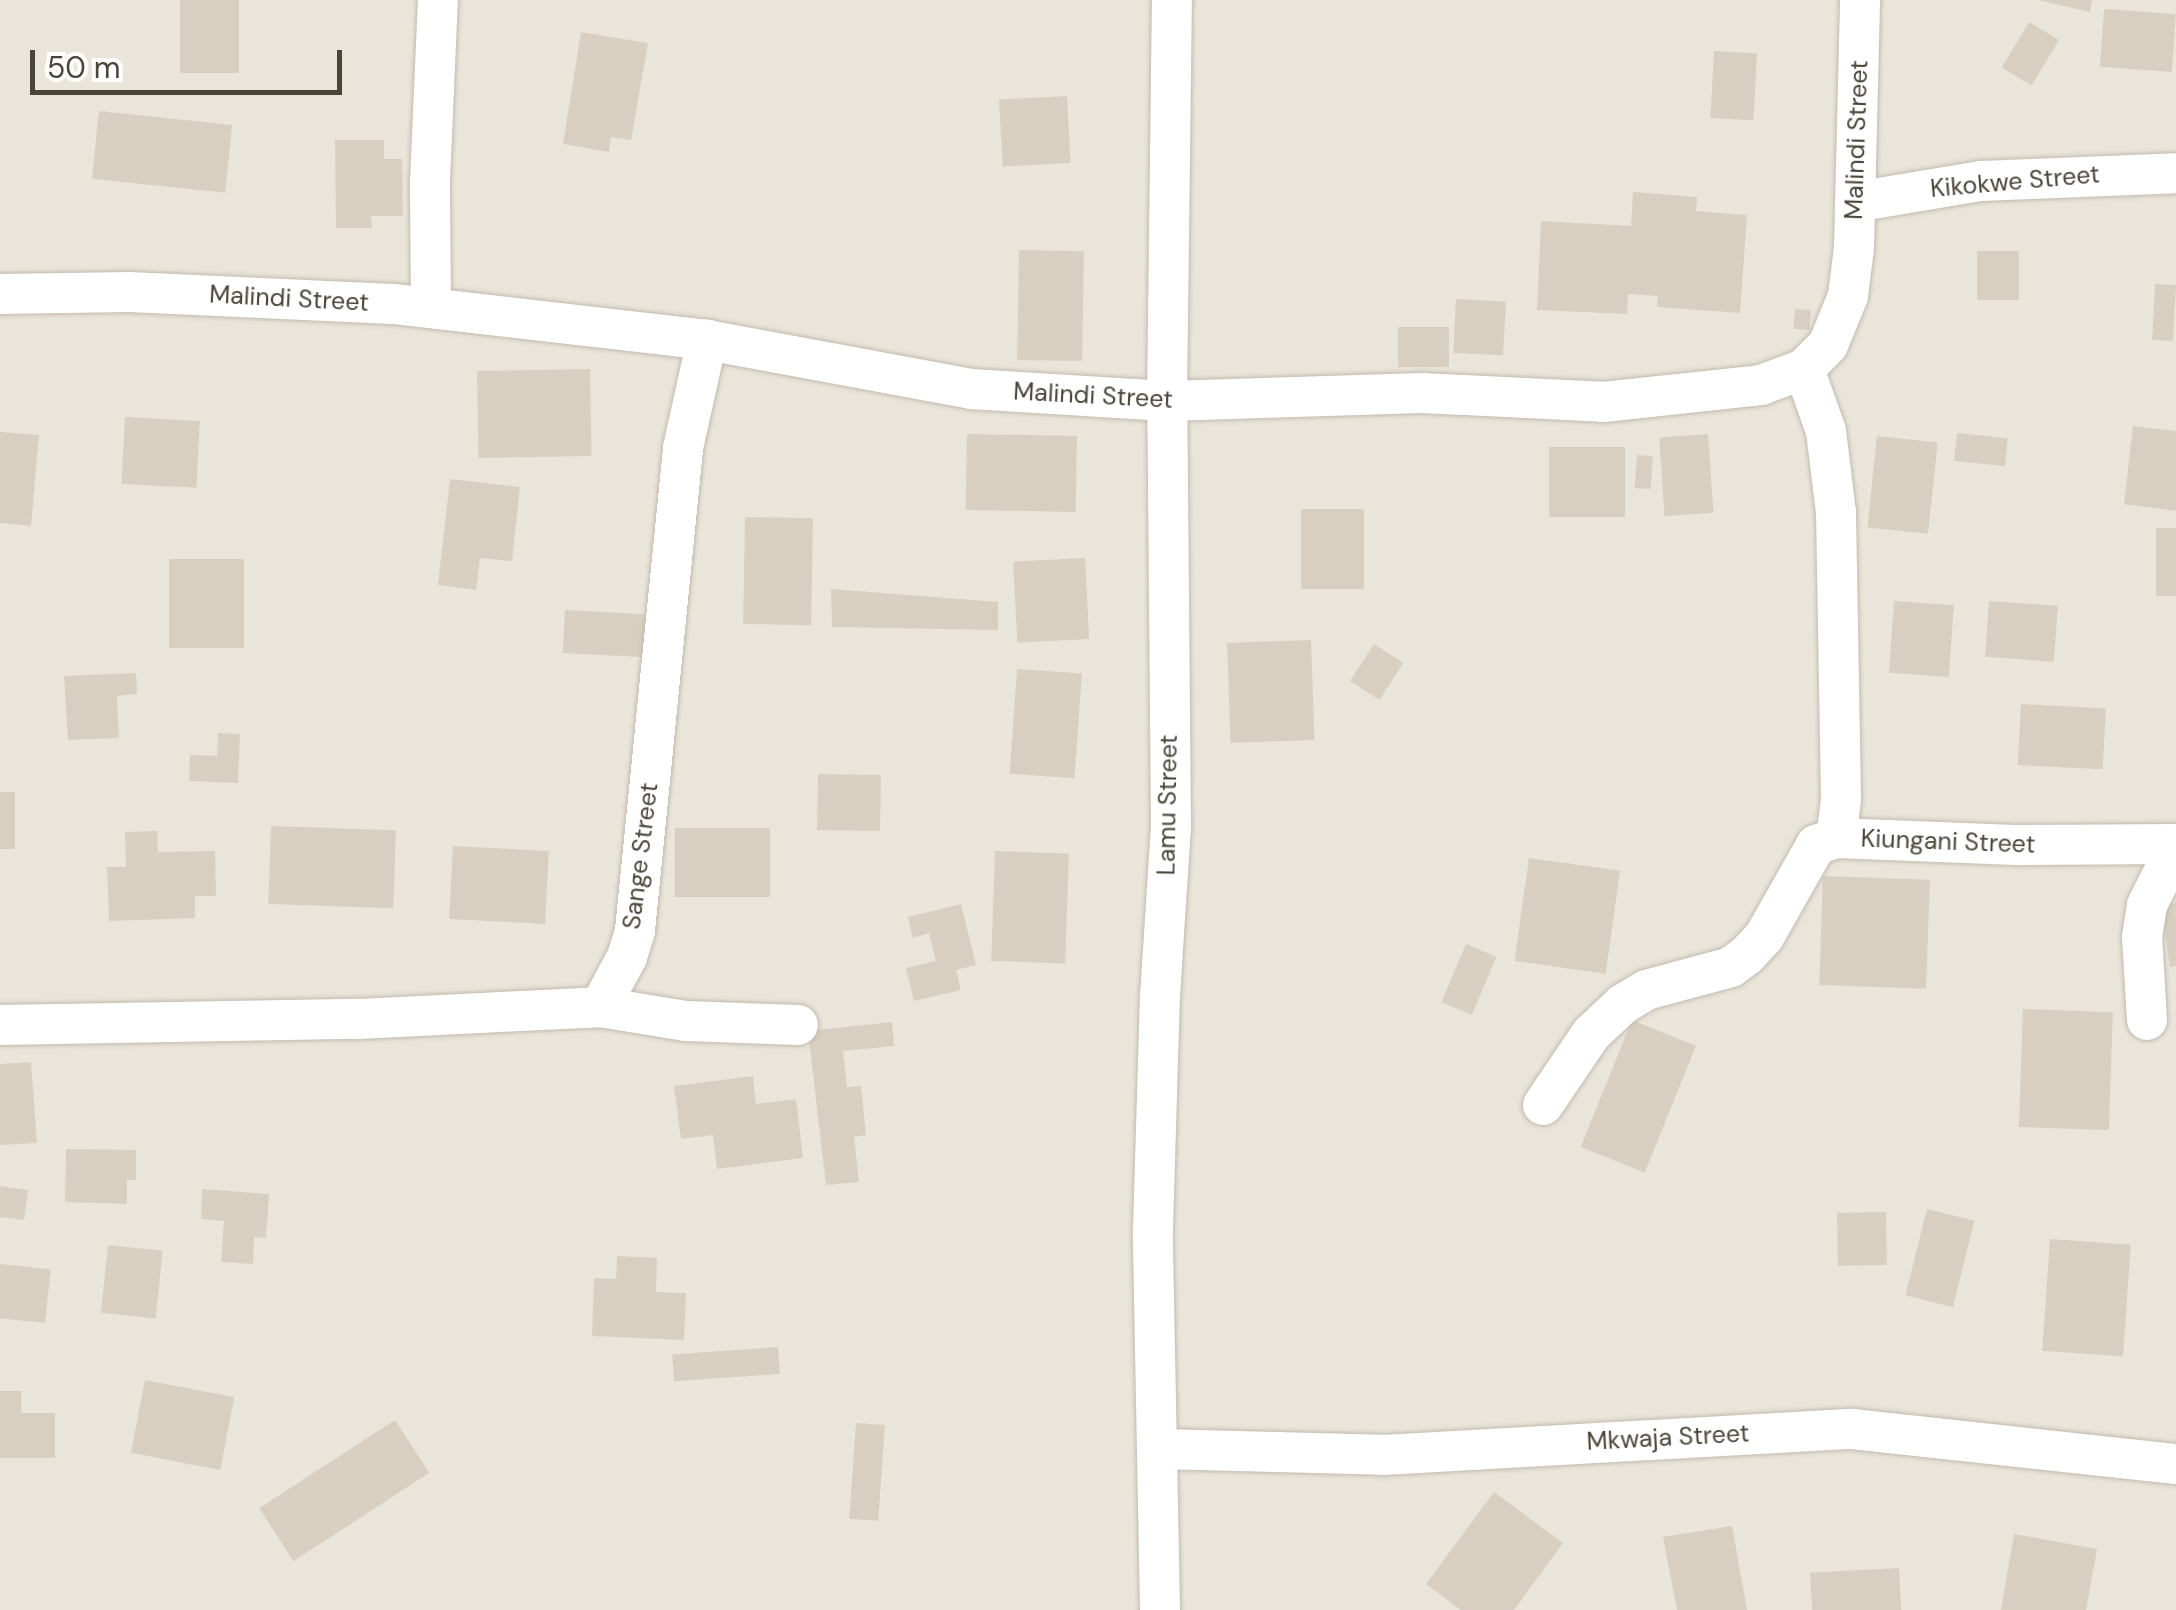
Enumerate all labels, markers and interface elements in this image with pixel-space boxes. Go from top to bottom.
scale bar [35,30,348,92]
text: 50 m [47,48,121,87]
street label: Malindi Street [1839,60,1875,220]
street label: Kikokwe Street [1929,160,2101,204]
street label: Malindi Street [208,280,370,318]
street label: Malindi Street [1012,377,1174,415]
street label: Lamu Street [1152,734,1184,876]
street label: Sange Street [617,781,665,931]
street label: Kiungani Street [1860,824,2036,860]
street label: Mkwaja Street [1586,1419,1750,1457]

